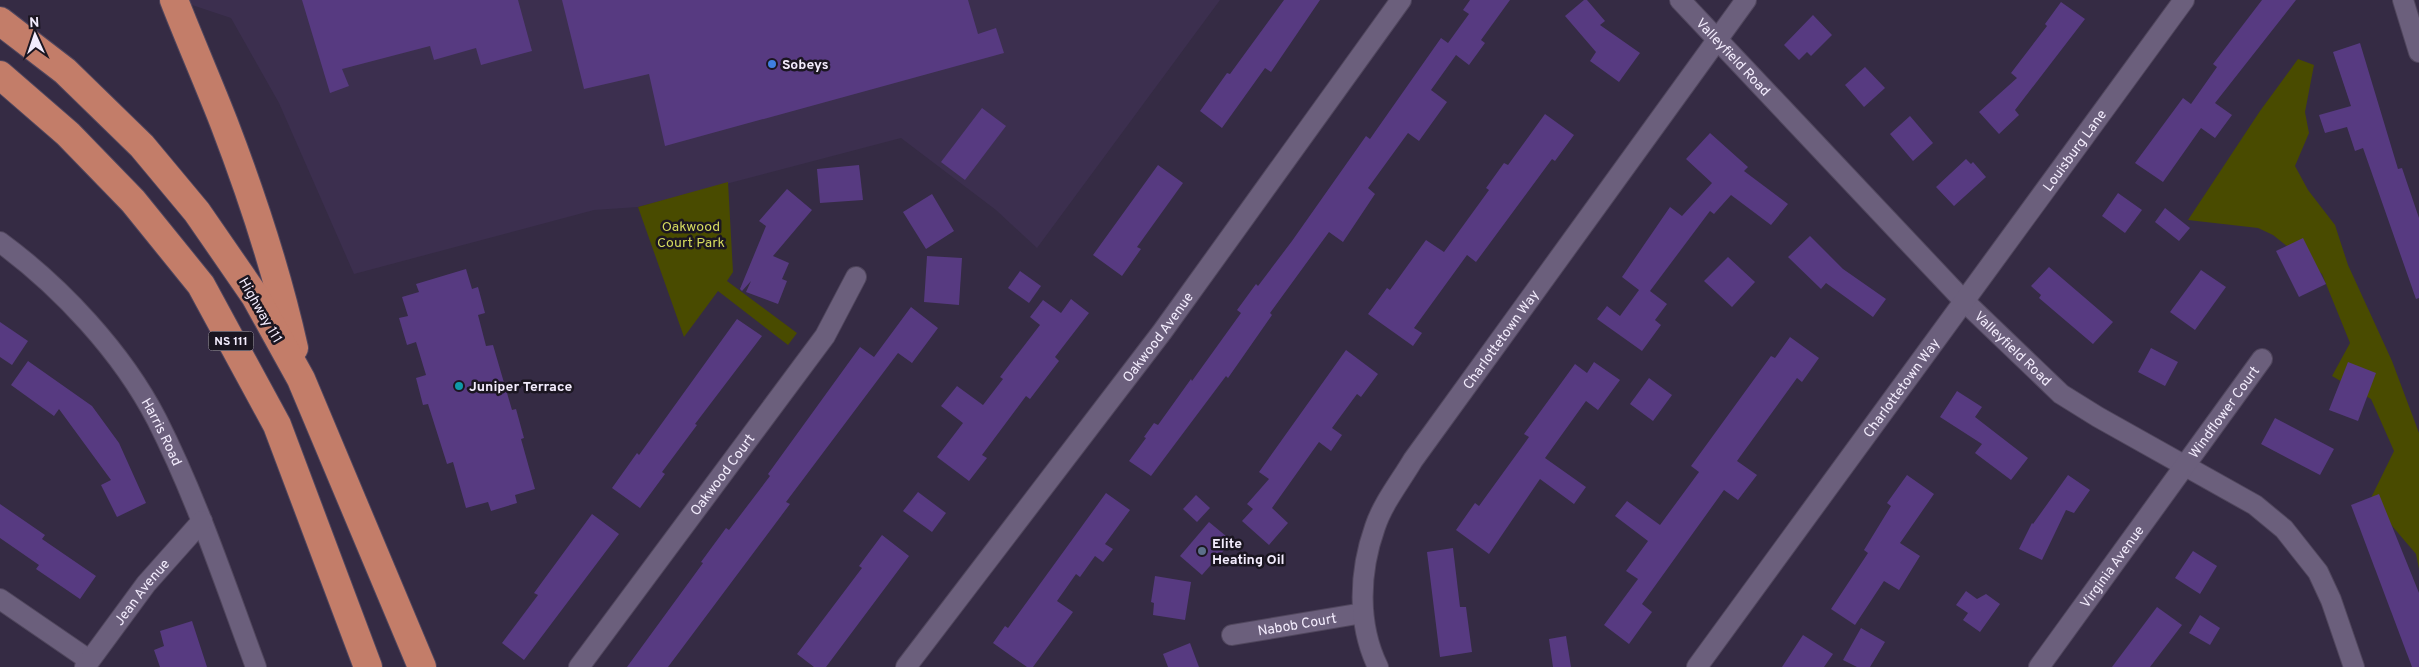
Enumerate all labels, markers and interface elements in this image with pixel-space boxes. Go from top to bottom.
north arrow [10,10,60,60]
text: N [29,15,40,32]
street label: Valleyfield Road [1692,15,1773,100]
place label: Sobeys [782,57,829,74]
marker: Sobeys [766,58,778,70]
street label: Louisburg Lane [2040,107,2111,195]
park label: Oakwood Court Park [657,219,725,252]
street label: Highway 111 [234,275,285,346]
street label: Charlottetown Way [1460,287,1543,393]
street label: Oakwood Avenue [1120,289,1198,386]
street label: Valleyfield Road [1970,308,2054,390]
road number: NS 111 [208,332,254,351]
street label: Charlottetown Way [1860,335,1944,441]
street label: Windflower Court [2186,363,2264,462]
place label: Juniper Terrace [469,379,573,396]
marker: Juniper Terrace [453,380,465,392]
street label: Harris Road [137,396,185,469]
street label: Oakwood Court [687,431,759,520]
street label: Virginia Avenue [2077,523,2148,612]
place label: Elite Heating Oil [1212,536,1285,569]
marker: Elite Heating Oil [1196,545,1208,557]
street label: Jean Avenue [111,556,174,629]
street label: Nabob Court [1257,611,1338,641]

